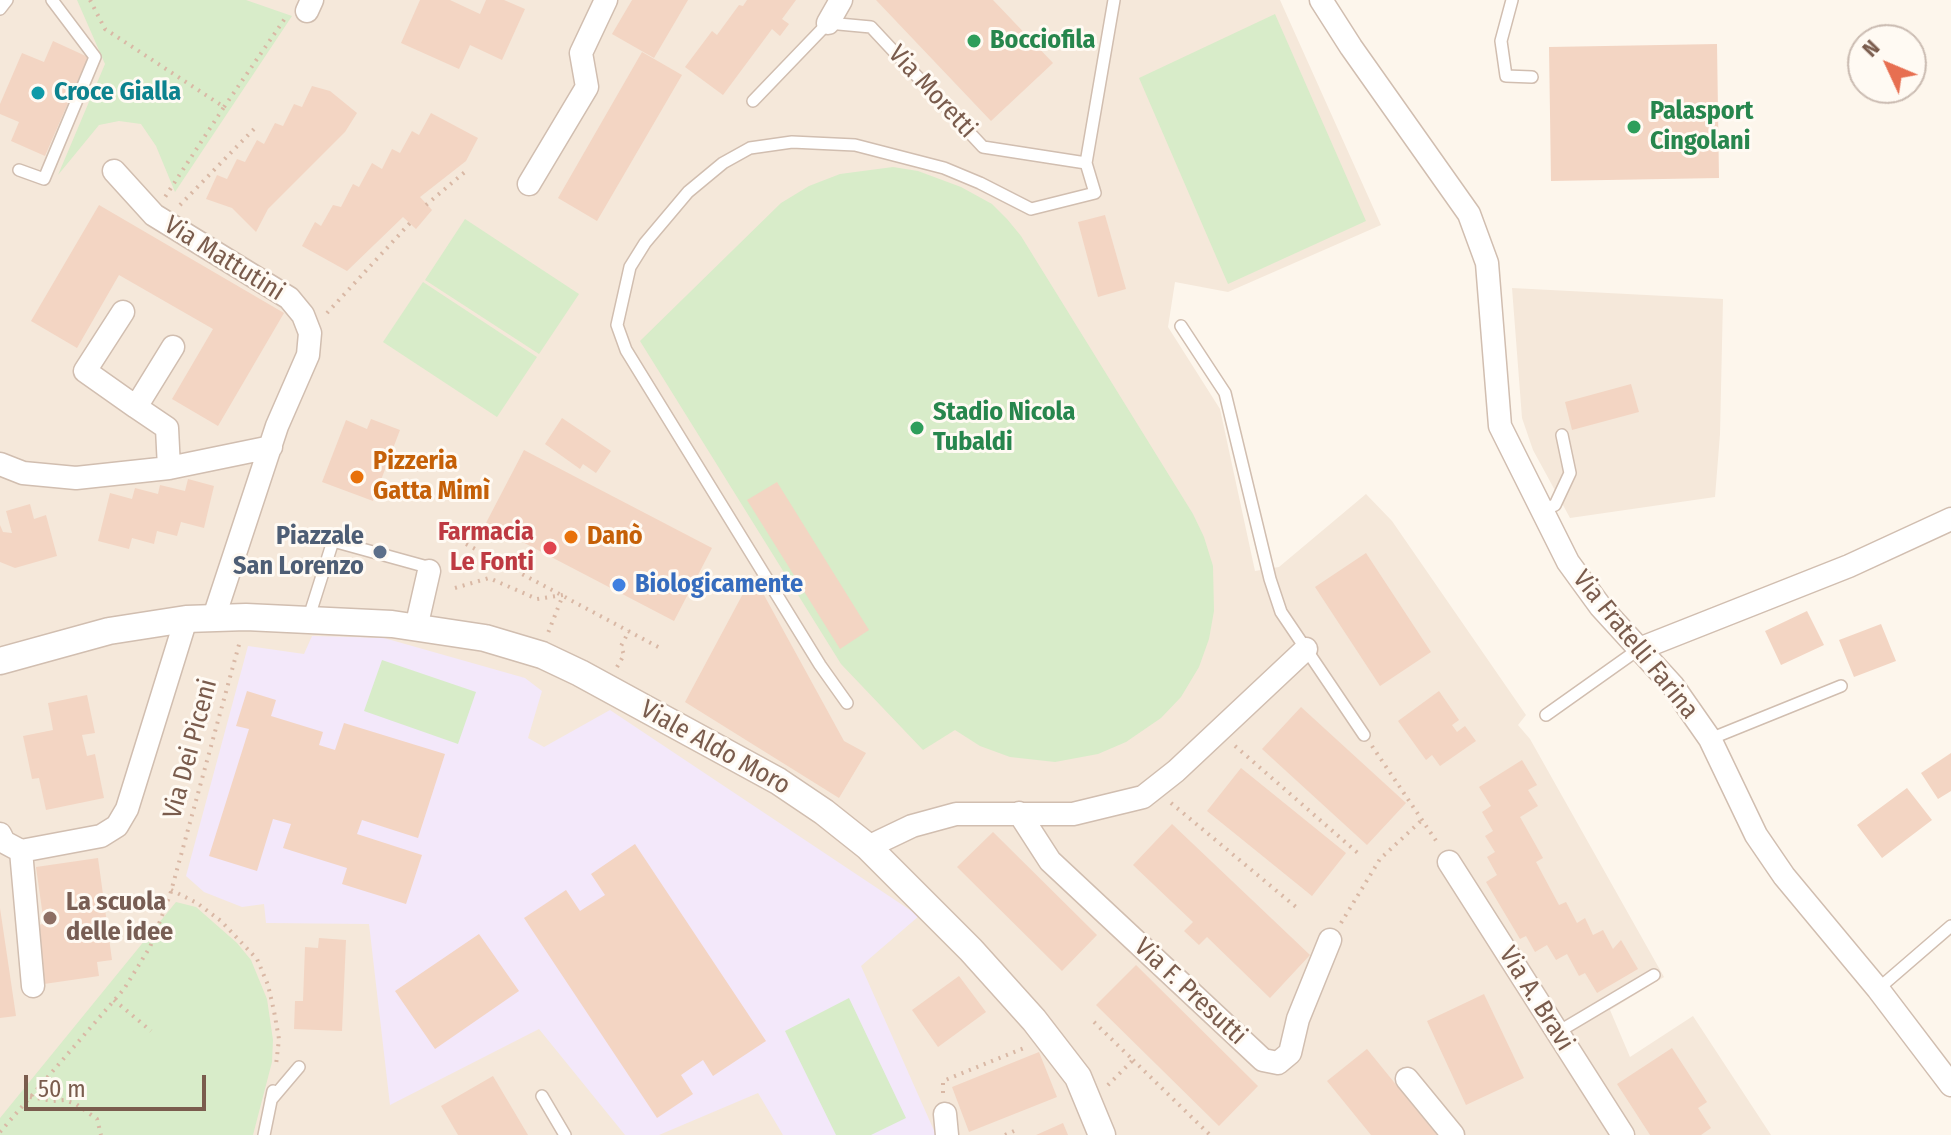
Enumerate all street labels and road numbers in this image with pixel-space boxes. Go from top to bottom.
street label: Via Moretti [881,39,983,145]
street label: Via Mattutini [158,210,290,308]
street label: Via Fratelli Farina [1566,564,1704,726]
street label: Via Dei Piceni [157,676,225,822]
street label: Viale Aldo Moro [635,694,795,802]
street label: Via F. Presutti [1127,932,1253,1052]
street label: Via A. Bravi [1492,941,1580,1057]

